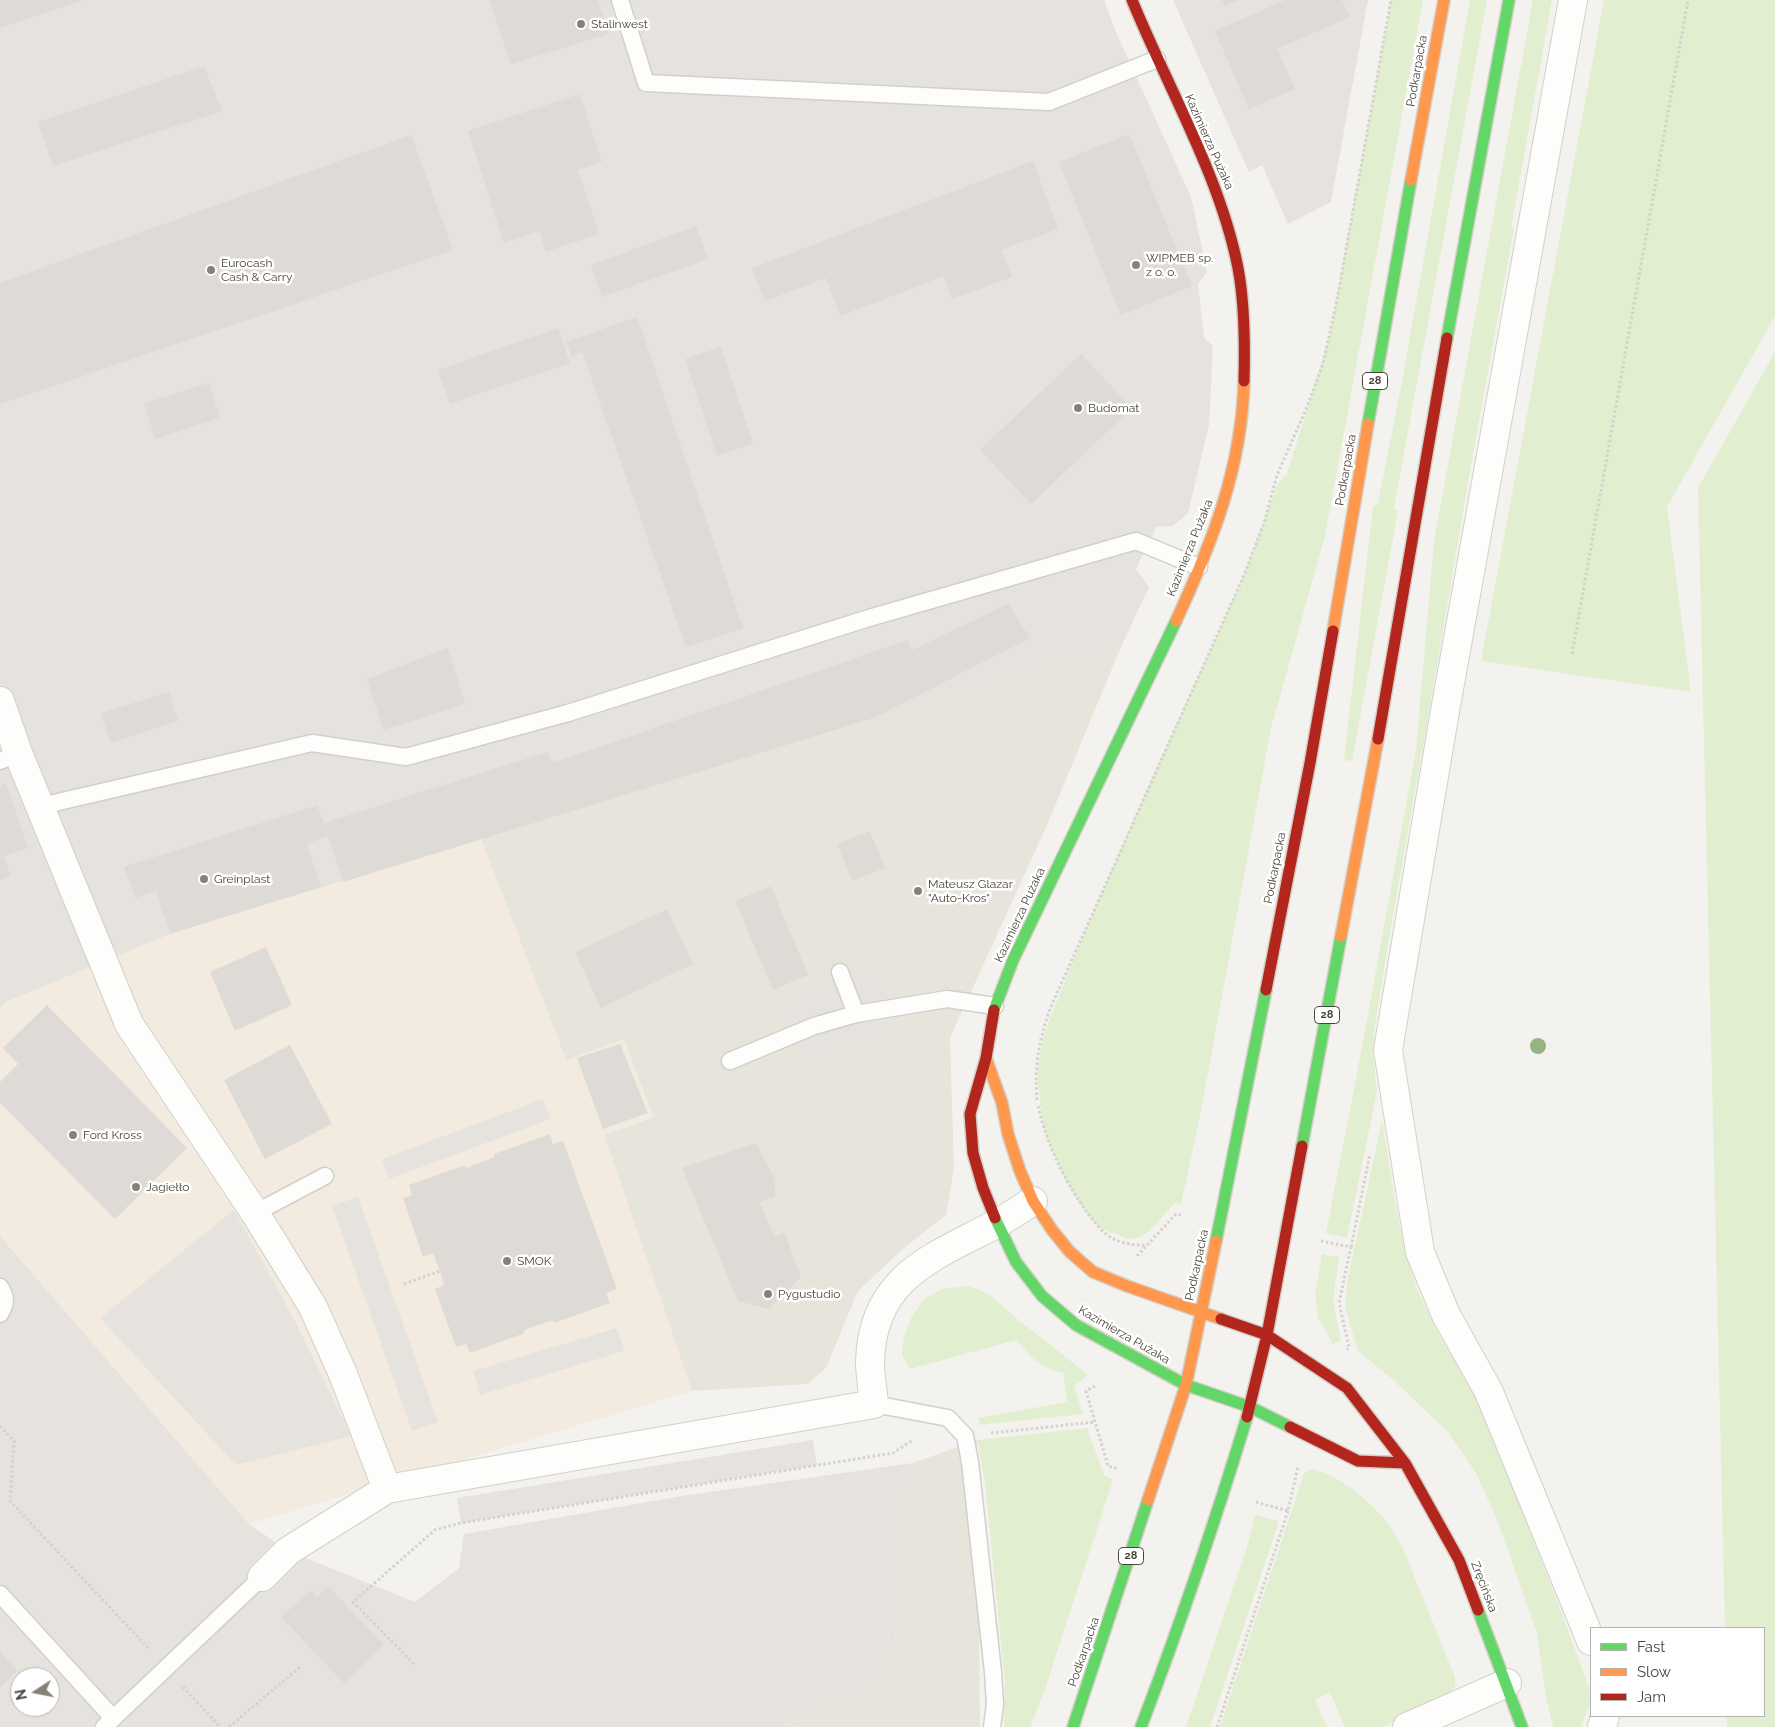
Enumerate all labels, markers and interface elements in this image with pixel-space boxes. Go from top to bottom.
place label: Stalinwest [591,17,648,31]
marker: Stalinwest [575,18,587,30]
street label: Podkarpacka [1404,34,1430,108]
street label: Kazimierza Pużaka [1181,92,1237,192]
place label: WIPMEB sp. z o. o. [1146,251,1213,279]
place label: Eurocash Cash & Carry [221,256,292,284]
marker: WIPMEB sp. z o. o. [1130,259,1142,271]
marker: Eurocash Cash & Carry [205,264,217,276]
road number: 28 [1362,372,1388,390]
place label: Budomat [1088,401,1139,415]
marker: Budomat [1072,402,1084,414]
street label: Podkarpacka [1333,433,1359,507]
street label: Kazimierza Pużaka [1164,498,1216,598]
street label: Podkarpacka [1261,831,1289,905]
street label: Kazimierza Pużaka [992,865,1048,965]
place label: Greinplast [214,872,270,886]
marker: Greinplast [198,873,210,885]
place label: Mateusz Glazar "Auto-Kros" [928,877,1013,905]
marker: Mateusz Glazar "Auto-Kros" [912,885,924,897]
road number: 28 [1314,1006,1340,1024]
place label: Ford Kross [83,1128,142,1142]
marker: Ford Kross [67,1129,79,1141]
place label: Jagiełło [146,1180,189,1194]
marker: Jagiełło [130,1181,142,1193]
street label: Podkarpacka [1182,1228,1212,1302]
place label: SMOK [517,1254,552,1268]
marker: SMOK [501,1255,513,1267]
place label: Pygustudio [778,1287,840,1301]
marker: Pygustudio [762,1288,774,1300]
street label: Kazimierza Pużaka [1076,1303,1172,1367]
road number: 28 [1118,1548,1144,1564]
street label: Zręcińska [1468,1559,1500,1615]
street label: Podkarpacka [1065,1615,1103,1689]
legend [1590,1627,1765,1717]
text: Fast [1637,1638,1665,1656]
text: Slow [1637,1663,1671,1681]
north arrow [10,1667,60,1717]
text: N [12,1688,30,1701]
text: Jam [1637,1688,1666,1706]

